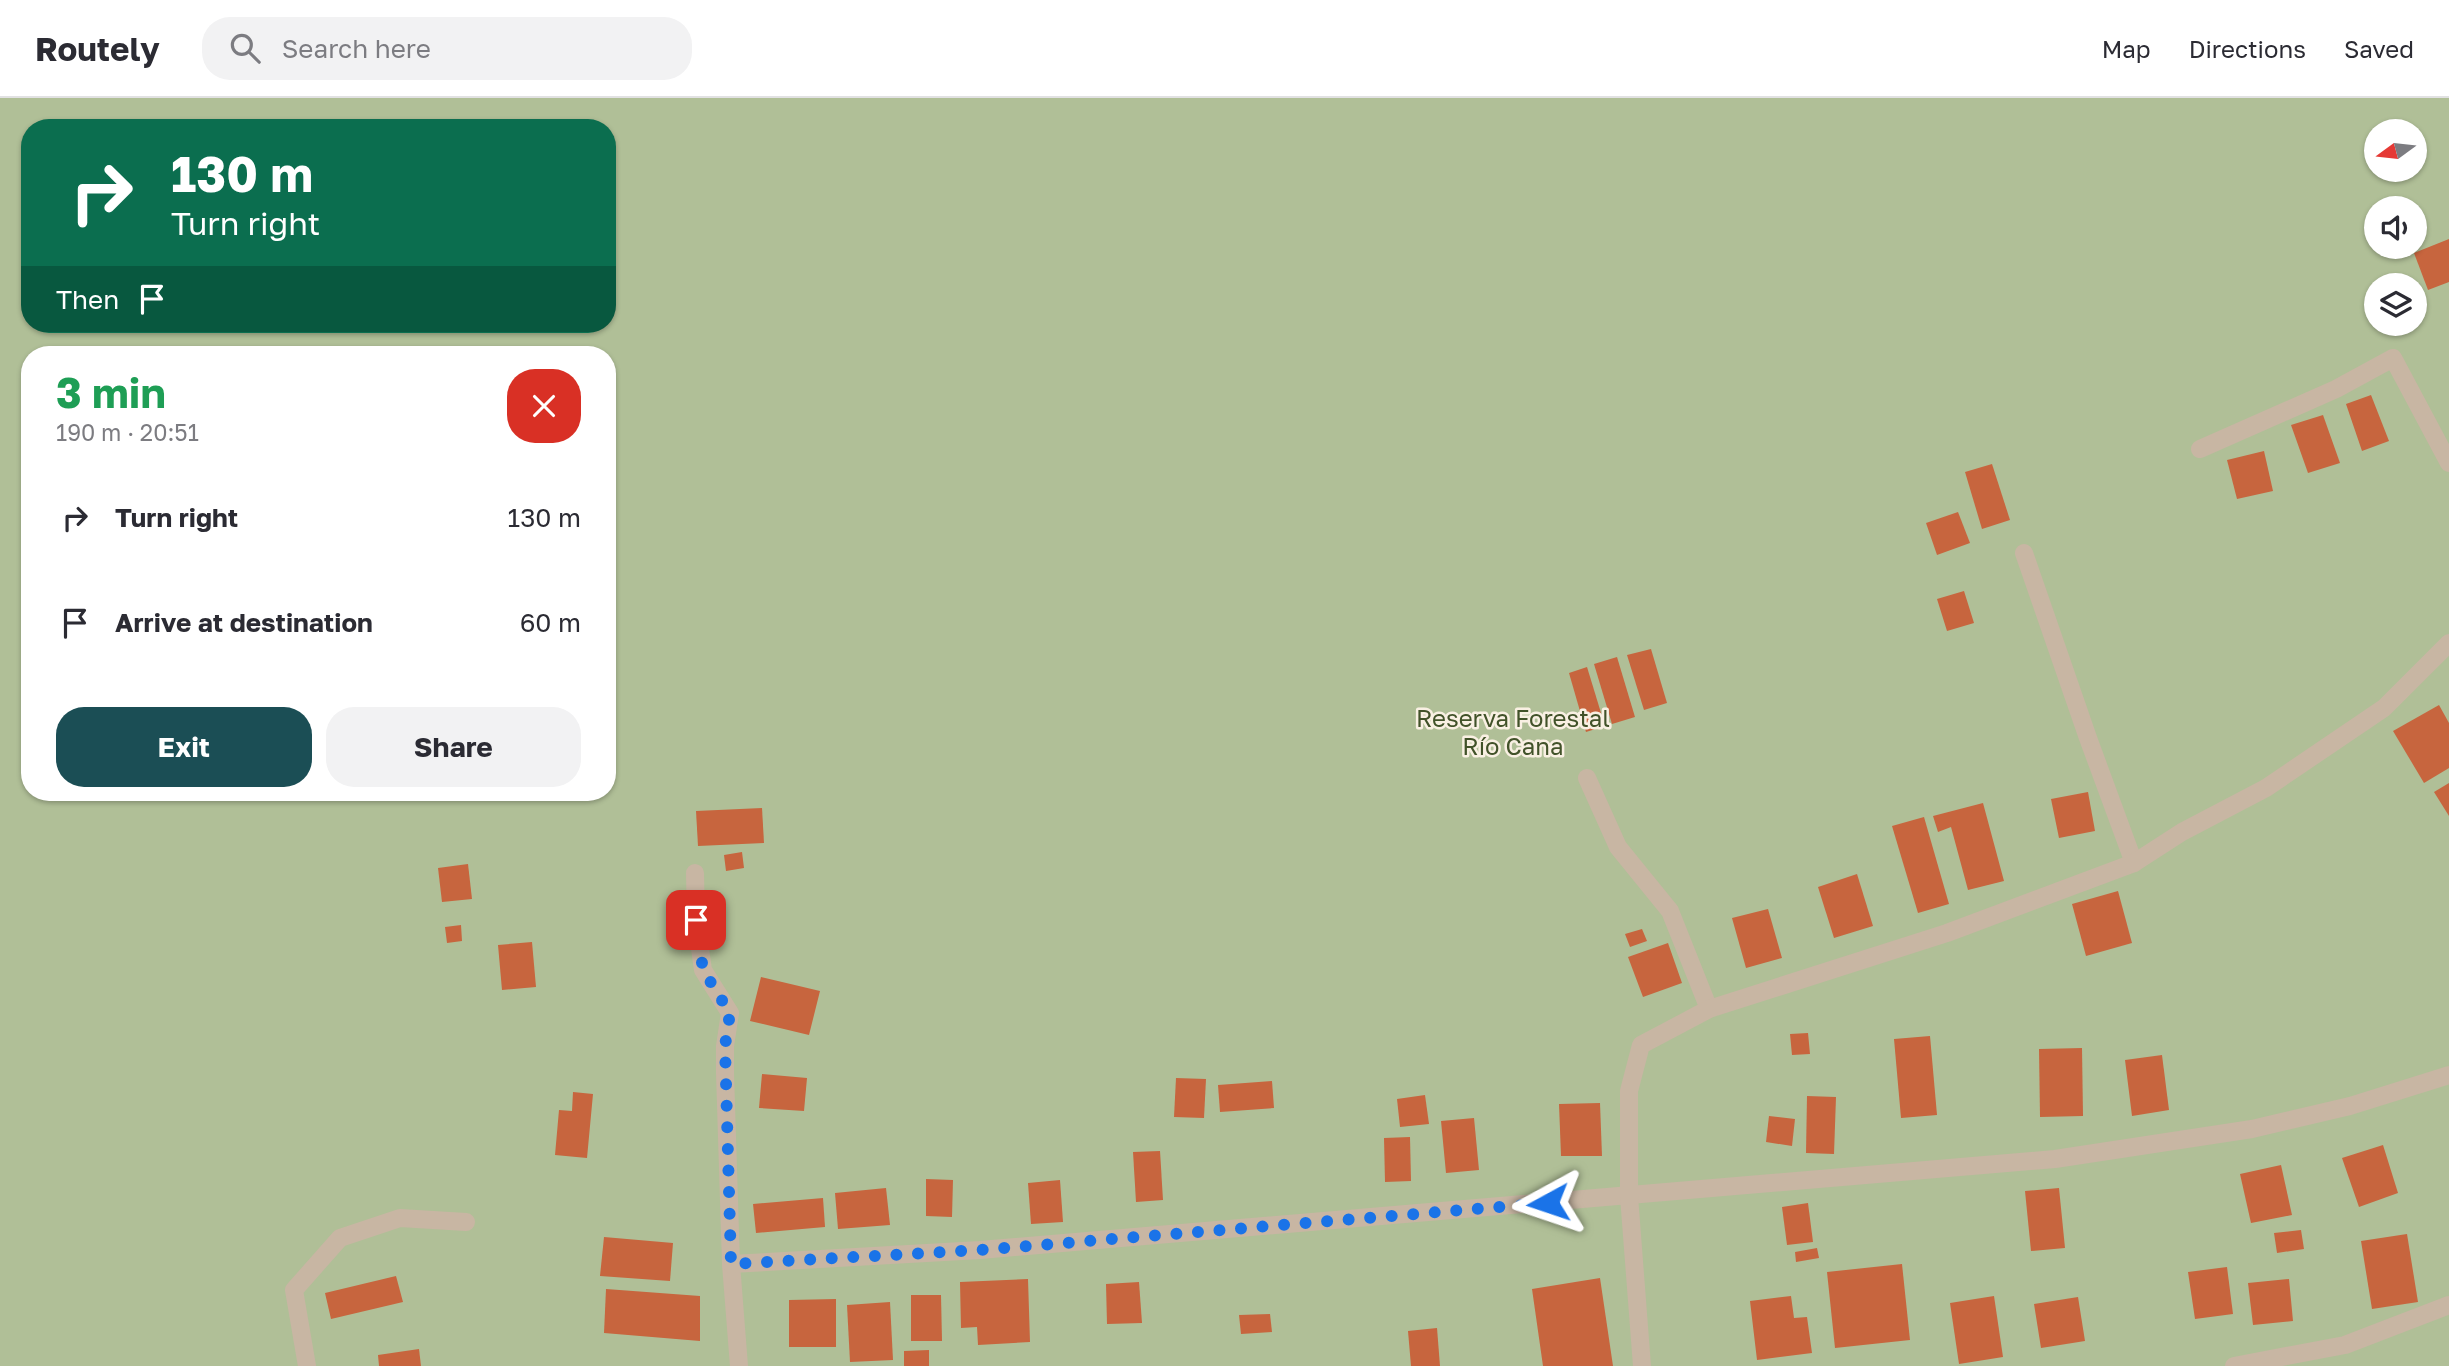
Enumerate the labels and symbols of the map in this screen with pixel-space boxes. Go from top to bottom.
north arrow [2364,119,2427,182]
park label: Reserva Forestal Río Cana [1416,703,1610,760]
pin [666,890,726,950]
position arrow [1511,1166,1585,1240]

